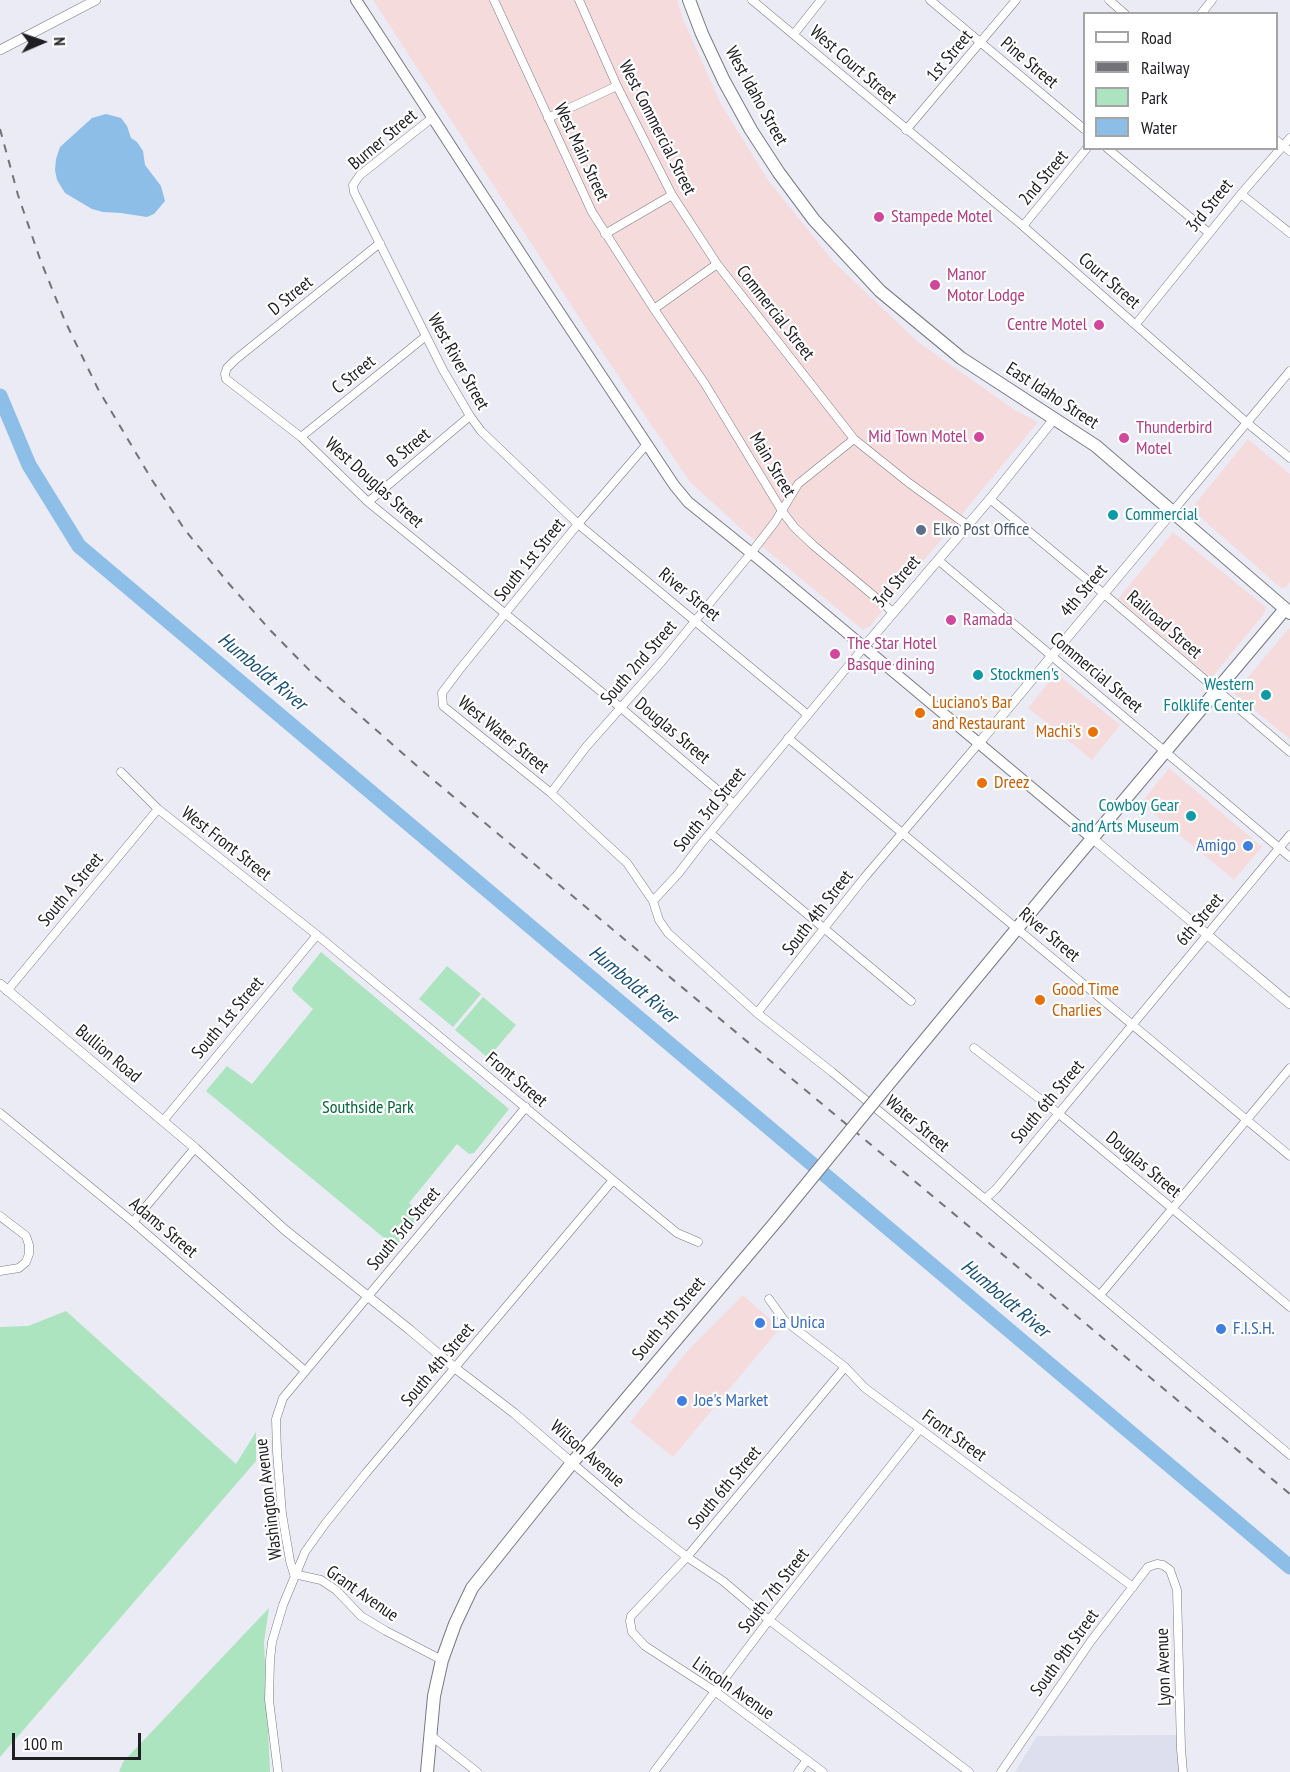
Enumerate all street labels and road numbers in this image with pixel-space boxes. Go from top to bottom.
street label: West Court Street [805,21,901,109]
street label: 1st Street [922,26,978,86]
street label: Pine Street [996,33,1062,93]
street label: West Idaho Street [720,43,792,149]
street label: West Commercial Street [614,57,700,199]
street label: West Main Street [549,100,613,204]
street label: Burner Street [344,105,422,175]
street label: 2nd Street [1015,146,1073,210]
street label: 3rd Street [1182,175,1238,237]
street label: Court Street [1074,248,1144,314]
street label: Commercial Street [731,261,819,365]
street label: D Street [265,272,317,320]
street label: West River Street [423,310,493,414]
street label: C Street [328,351,380,399]
street label: East Idaho Street [1002,358,1102,434]
street label: B Street [383,424,435,472]
street label: Main Street [744,429,800,501]
street label: West Douglas Street [320,433,428,533]
street label: South 1st Street [490,514,570,606]
street label: 3rd Street [869,551,925,613]
street label: 4th Street [1056,560,1112,622]
street label: River Street [654,564,724,626]
street label: Railroad Street [1122,586,1206,664]
street label: South 2nd Street [596,616,682,710]
street label: Commercial Street [1045,628,1147,718]
street label: West Water Street [453,692,553,778]
street label: Douglas Street [630,693,714,769]
street label: South 3rd Street [670,764,750,856]
street label: West Front Street [177,802,275,886]
street label: South A Street [34,849,108,931]
street label: South 4th Street [778,866,858,960]
street label: 6th Street [1172,889,1228,951]
street label: River Street [1014,903,1084,967]
street label: South 1st Street [188,973,268,1063]
street label: Bullion Road [71,1020,145,1088]
street label: Front Street [481,1048,551,1112]
street label: South 6th Street [1007,1056,1089,1148]
street label: Water Street [881,1091,953,1157]
street label: Douglas Street [1101,1127,1185,1203]
street label: South 3rd Street [363,1183,445,1275]
street label: Adams Street [125,1193,201,1263]
street label: South 5th Street [628,1273,710,1365]
street label: South 4th Street [397,1319,479,1411]
street label: Front Street [918,1405,990,1467]
street label: Wilson Avenue [545,1416,629,1492]
street label: Washington Avenue [251,1437,287,1561]
street label: South 6th Street [684,1442,766,1534]
street label: South 7th Street [734,1544,814,1638]
street label: Grant Avenue [322,1561,402,1627]
street label: South 9th Street [1026,1605,1104,1701]
street label: Lyon Avenue [1152,1628,1176,1706]
street label: Lincoln Avenue [688,1653,778,1725]

